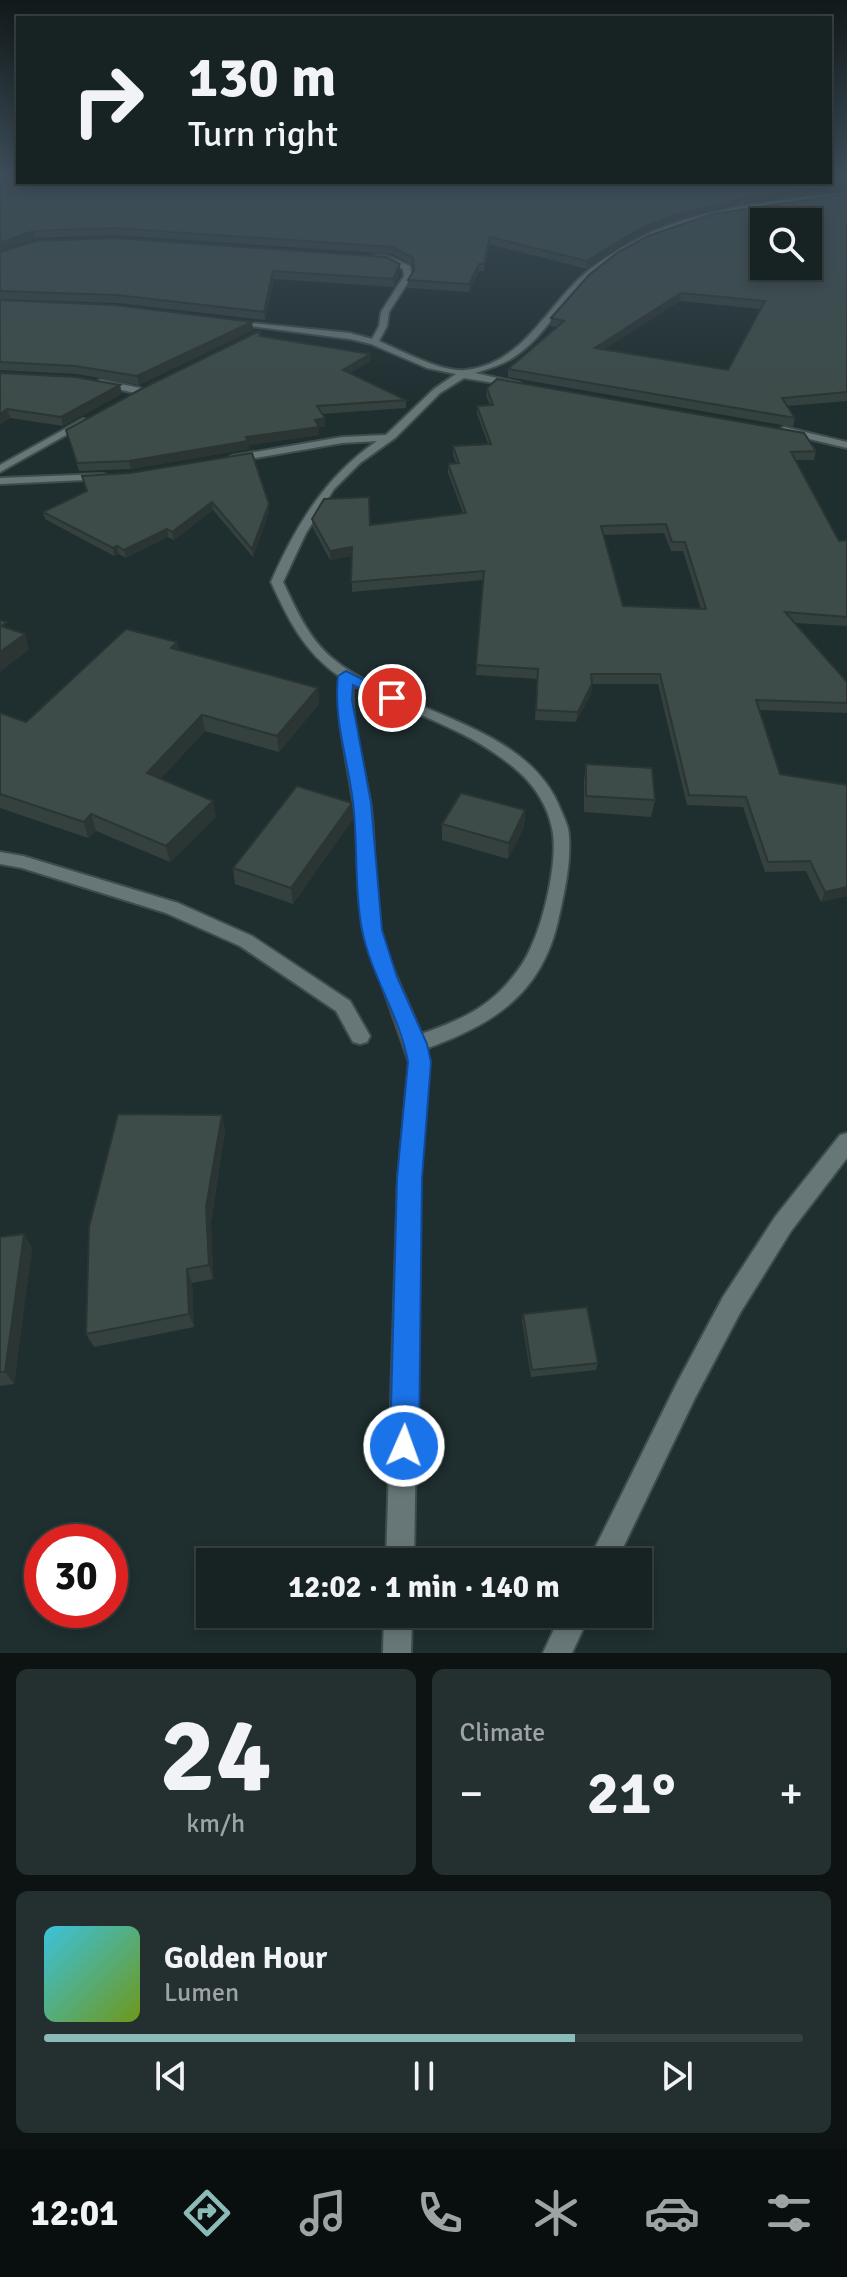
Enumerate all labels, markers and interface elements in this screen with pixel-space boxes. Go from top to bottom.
text: 130 m [188,43,336,112]
icon: right [56,48,160,152]
text: Turn right [188,112,338,157]
map controls [750,208,822,280]
button: search [750,208,822,280]
pin [358,664,426,732]
icon: arrive [370,676,414,720]
position arrow [362,1404,446,1488]
speed limit sign: 30 [24,1524,128,1628]
text: 12:02 · 1 min · 140 m [288,1569,560,1606]
text: 24 [160,1692,272,1820]
text: Climate [460,1717,545,1749]
text: 21° [587,1757,676,1831]
text: − [460,1767,483,1821]
text: + [779,1767,803,1821]
text: km/h [186,1808,245,1840]
text: Golden Hour [164,1940,327,1977]
text: Lumen [164,1977,239,2009]
icon: previous [149,2054,193,2098]
icon: pause [402,2054,446,2098]
icon: next [655,2054,699,2098]
icon: directions [179,2185,235,2241]
icon: music [295,2185,351,2241]
icon: phone [412,2185,468,2241]
icon: climate [528,2185,584,2241]
icon: car [644,2185,700,2241]
icon: filters [761,2185,817,2241]
text: 12:01 [30,2191,119,2236]

